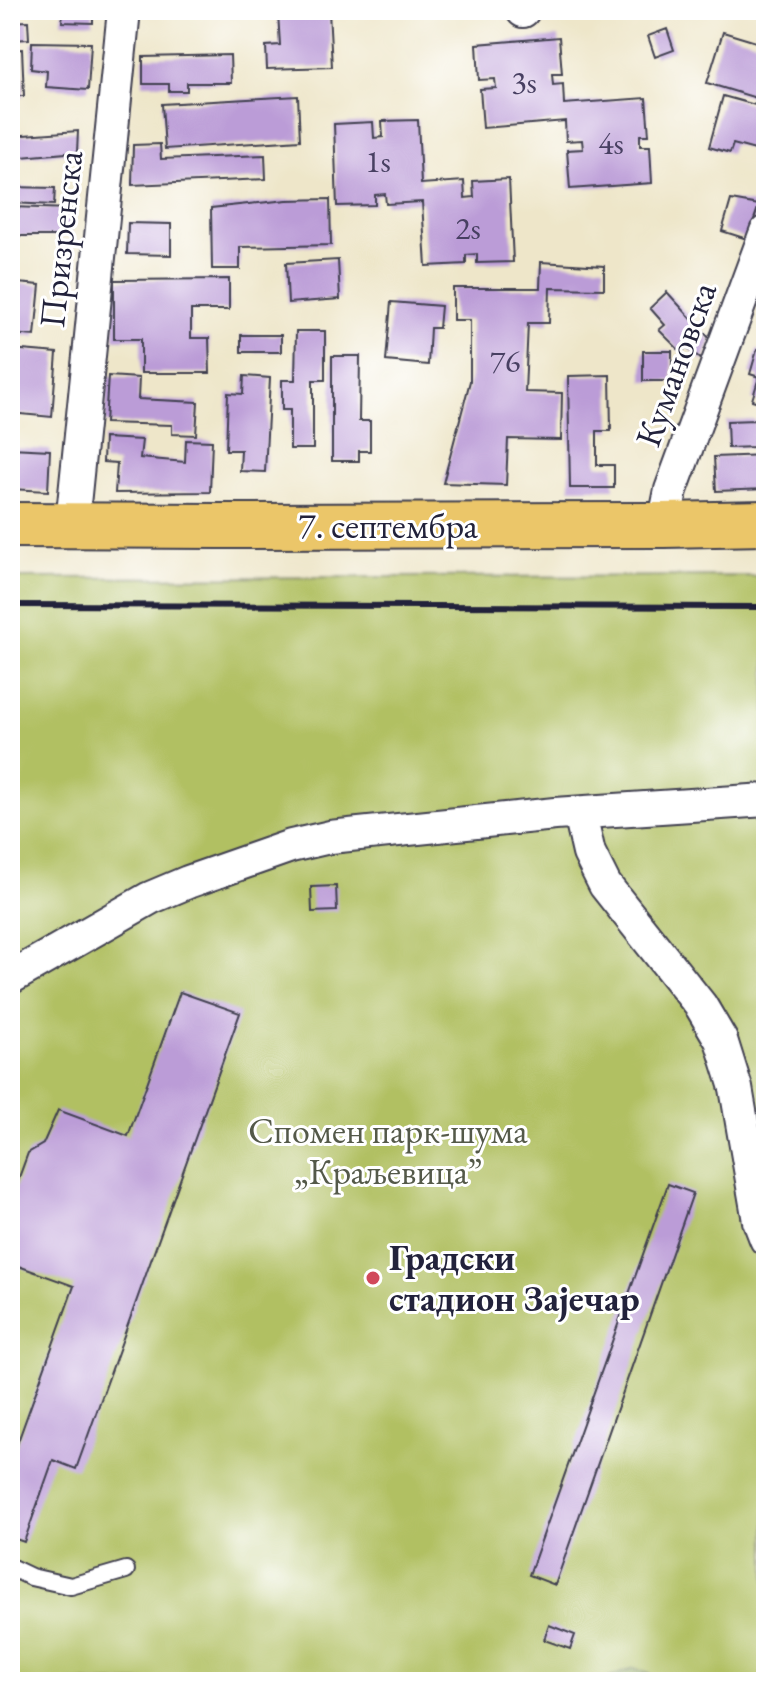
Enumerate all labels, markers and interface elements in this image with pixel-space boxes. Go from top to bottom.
house number: 3s [511,61,537,103]
house number: 4s [598,122,624,164]
house number: 1s [365,140,391,182]
street label: Призренска [28,148,93,330]
house number: 2s [455,207,481,249]
street label: Кумановска [624,275,727,453]
house number: 76 [490,340,520,382]
street label: 7. септембра [298,502,478,549]
park label: Спомен парк-шума „Краљевица” [248,1107,528,1195]
place label: Градски стадион Зајечар [389,1234,640,1322]
marker: Градски стадион Зајечар [364,1269,382,1287]

